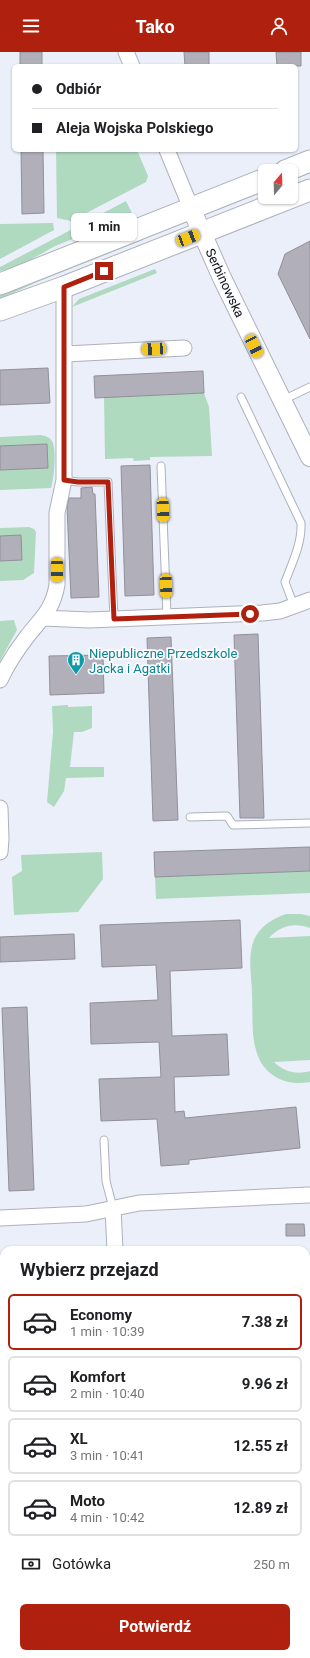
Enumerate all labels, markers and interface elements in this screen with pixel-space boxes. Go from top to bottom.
icon: menu [20,15,42,37]
icon: person [268,15,290,37]
text: Tako [135,16,175,37]
text: Odbiór [56,80,101,98]
text: Aleja Wojska Polskiego [56,119,213,137]
north arrow [258,164,298,204]
map controls [258,164,298,204]
callout: 1 min [71,213,137,241]
text: 1 min [88,219,120,234]
car [175,228,201,248]
street label: Serbinowska [203,246,247,320]
route end [95,262,113,280]
car [243,333,265,359]
car [142,342,166,356]
car [157,498,169,522]
car [51,558,63,582]
car [160,574,172,598]
route start [241,605,259,623]
place label: Niepubliczne Przedszkole Jacka i Agatki [89,646,237,676]
building icon: Niepubliczne Przedszkole Jacka i Agatki [66,650,86,675]
text: Wybierz przejazd [20,1259,159,1280]
icon: car [22,1304,58,1340]
text: Economy [70,1306,132,1324]
text: 7.38 zł [242,1313,288,1331]
text: 1 min · 10:39 [70,1324,145,1339]
icon: car [22,1366,58,1402]
text: Komfort [70,1368,126,1386]
text: 9.96 zł [242,1375,288,1393]
text: 2 min · 10:40 [70,1386,145,1401]
icon: car [22,1428,58,1464]
text: XL [70,1430,88,1448]
text: 12.55 zł [233,1437,288,1455]
text: 3 min · 10:41 [70,1448,145,1463]
icon: car [22,1490,58,1526]
text: Moto [70,1492,105,1510]
text: 12.89 zł [233,1499,288,1517]
text: 4 min · 10:42 [70,1510,145,1525]
icon: cash [20,1553,42,1575]
text: Gotówka [52,1555,111,1573]
text: 250 m [253,1557,290,1572]
button: Potwierdź [20,1604,290,1650]

